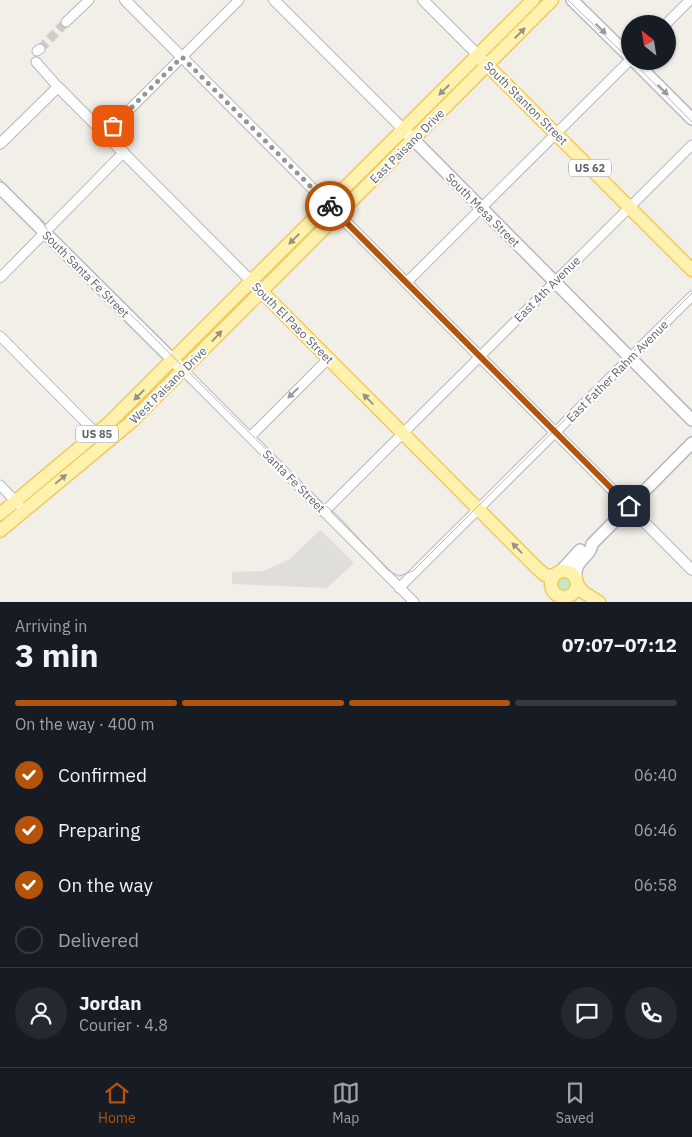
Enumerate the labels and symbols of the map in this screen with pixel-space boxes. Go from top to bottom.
north arrow [621,15,676,70]
one-way arrow [595,23,607,35]
one-way arrow [514,27,526,39]
street label: South Stanton Street [481,58,571,148]
one-way arrow [438,84,450,96]
one-way arrow [657,84,669,96]
pin [92,105,134,147]
street label: East Paisano Drive [367,105,448,186]
road number: US 62 [569,160,611,177]
street label: South Mesa Street [443,170,523,250]
courier [305,181,355,231]
street label: South Santa Fe Street [39,227,133,321]
one-way arrow [289,233,301,245]
street label: East 4th Avenue [511,253,583,325]
street label: South El Paso Street [249,279,337,367]
street label: East Father Rahm Avenue [563,317,671,425]
one-way arrow [211,330,223,342]
street label: West Paisano Drive [126,343,210,427]
one-way arrow [288,387,300,399]
one-way arrow [133,389,145,401]
one-way arrow [362,394,374,406]
road number: US 85 [76,426,118,442]
street label: Santa Fe Street [260,447,328,515]
one-way arrow [54,473,67,484]
pin [608,485,650,527]
one-way arrow [511,542,523,554]

